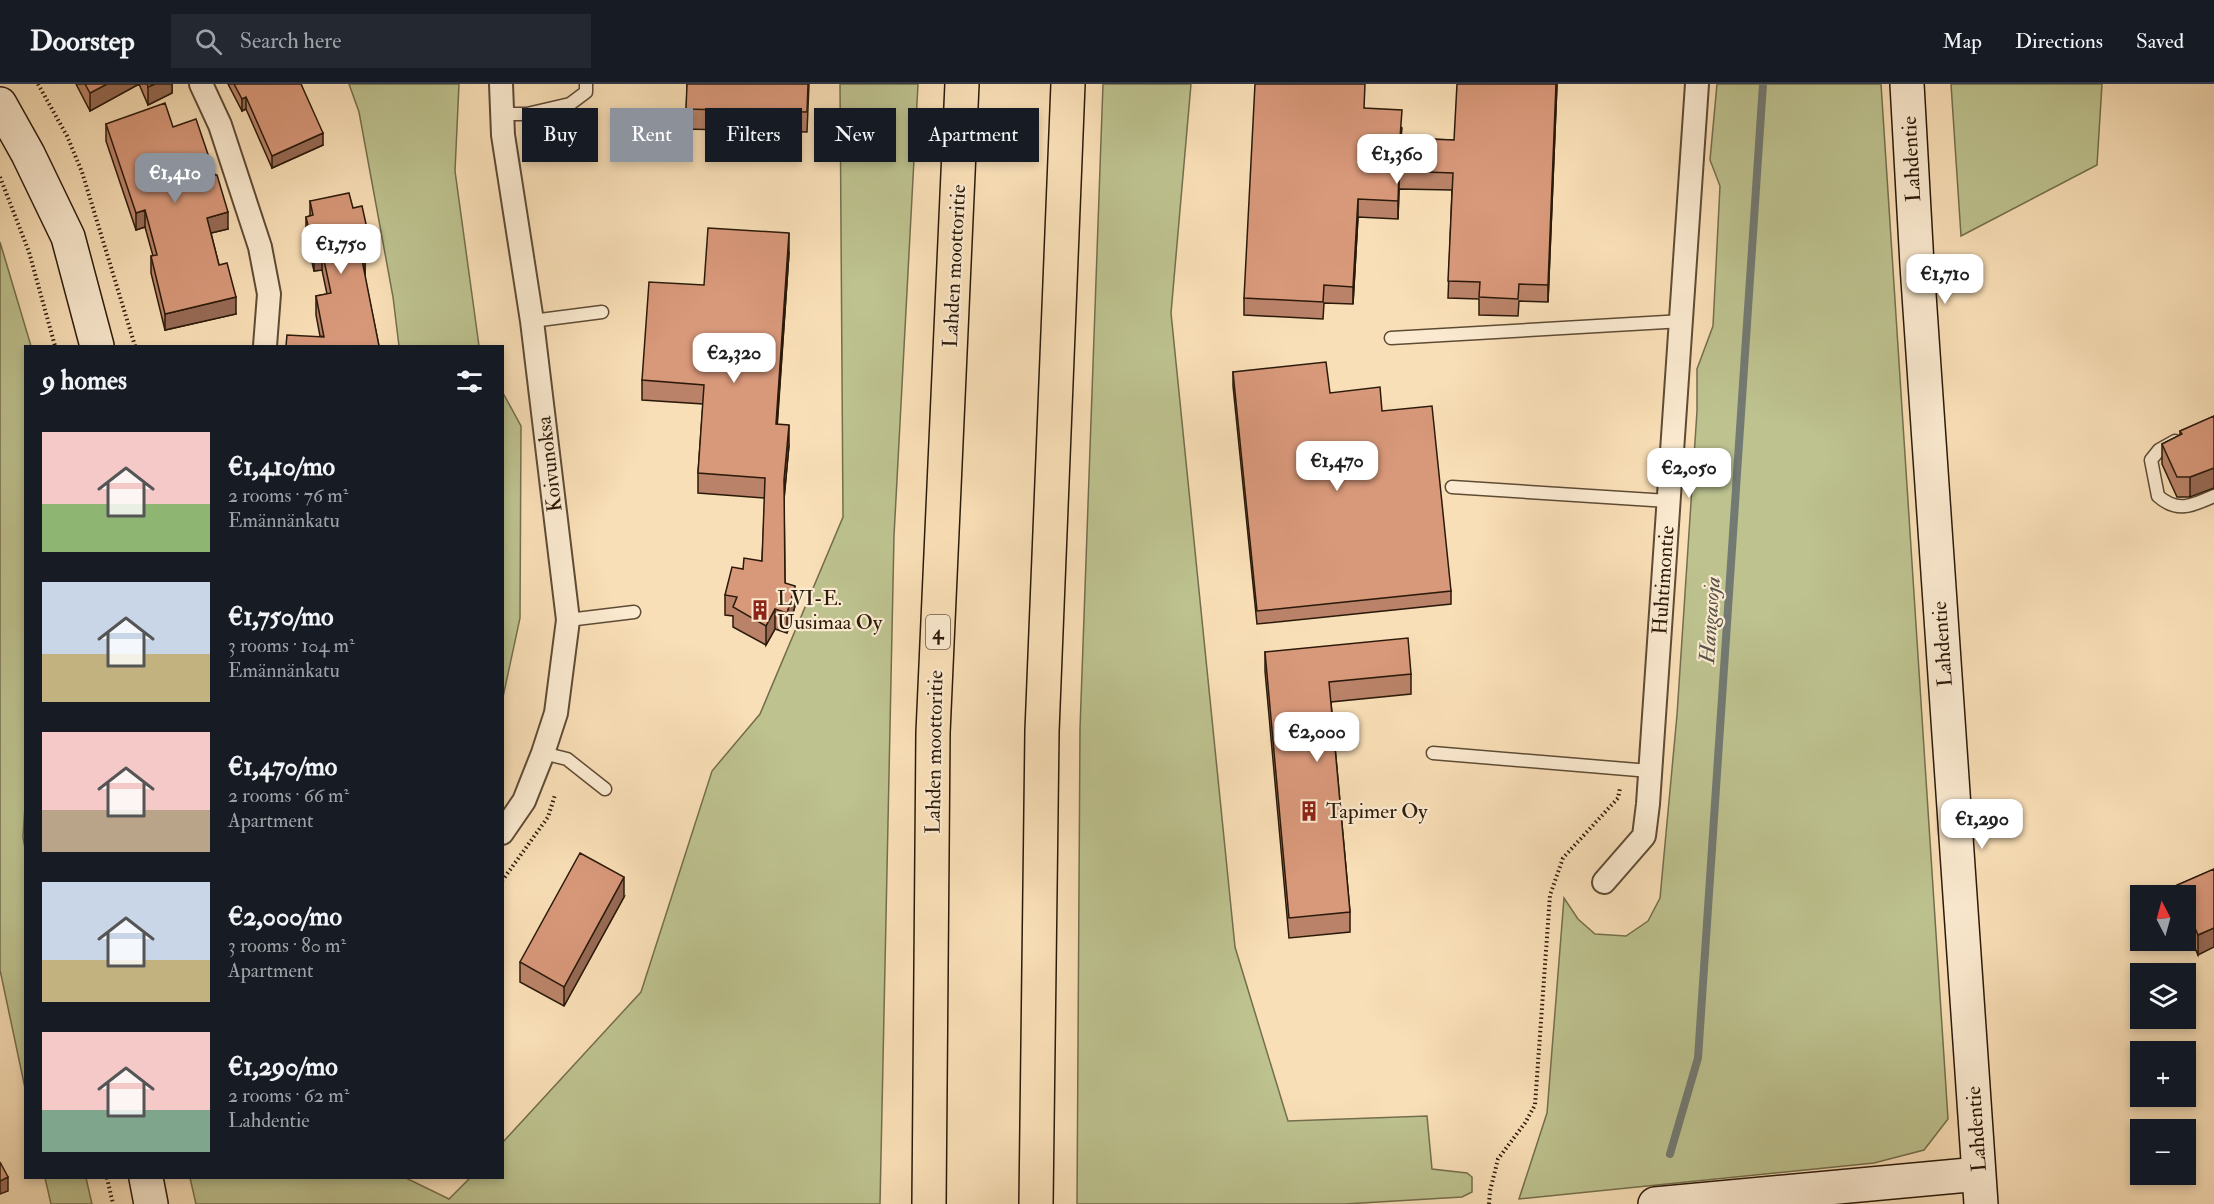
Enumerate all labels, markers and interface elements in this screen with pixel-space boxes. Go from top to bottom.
search box [171,14,591,68]
text: Doorstep [30,24,135,59]
icon: search [192,25,225,58]
text: Search here [240,27,341,55]
text: Map [1942,28,1982,55]
text: Directions [2015,28,2103,55]
text: Saved [2136,28,2184,55]
chip: Buy [522,108,598,162]
chip: Rent [610,108,693,162]
chip: Filters [705,108,802,162]
chip: New [814,108,896,162]
chip: Apartment [908,108,1039,162]
street label: Lahdentie [1896,115,1927,203]
pin: €1,360 [1348,134,1446,185]
text: €1,360 [1371,141,1423,166]
pin: €1,410 [126,153,224,204]
text: €1,410 [149,160,201,185]
street label: Lahden moottoritie [937,183,972,348]
pin: €1,750 [292,224,390,275]
text: €1,750 [316,231,366,256]
pin: €1,710 [1896,254,1994,305]
text: €1,710 [1920,261,1970,286]
pin: €2,320 [685,333,783,384]
text: €2,320 [707,340,761,365]
text: 9 homes [42,365,127,397]
icon: filters [453,365,486,398]
street label: Koivunoksa [530,414,569,513]
pin: €1,470 [1288,441,1386,492]
text: €1,470 [1310,448,1364,473]
pin: €2,050 [1640,448,1738,499]
text: €1,410/mo [228,451,335,483]
text: €2,050 [1661,455,1717,480]
icon: home [90,456,162,528]
text: 2 rooms · 76 m² [228,483,348,508]
text: Emännänkatu [228,508,340,533]
street label: Huhtimontie [1646,524,1681,635]
water label: Hangasoja [1693,576,1727,666]
place label: LVI-E. Uusimaa Oy [777,585,883,636]
building icon: LVI-E. Uusimaa Oy [748,598,772,622]
street label: Lahdentie [1926,600,1959,688]
text: €1,750/mo [228,601,334,633]
icon: home [90,606,162,678]
road number: 4 [926,615,950,649]
text: 3 rooms · 104 m² [228,633,355,658]
text: Emännänkatu [228,658,340,683]
street label: Lahden moottoritie [920,670,949,834]
pin: €2,000 [1268,712,1366,763]
text: €2,000 [1288,719,1346,744]
text: €1,470/mo [228,751,337,783]
icon: home [90,756,162,828]
text: 2 rooms · 66 m² [228,783,349,808]
place label: Tapimer Oy [1326,798,1428,825]
building icon: Tapimer Oy [1297,799,1321,823]
pin: €1,290 [1933,799,2031,850]
text: €1,290 [1955,806,2009,831]
text: Apartment [228,808,313,833]
north arrow [2130,885,2196,951]
map controls [2130,885,2196,1185]
text: €2,000/mo [228,901,342,933]
icon: home [90,906,162,978]
text: 3 rooms · 80 m² [228,933,346,958]
text: Apartment [228,958,313,983]
button: layers [2130,963,2196,1029]
button: + [2130,1041,2196,1107]
text: €1,290/mo [228,1051,338,1083]
icon: home [90,1056,162,1128]
text: 2 rooms · 62 m² [228,1083,349,1108]
street label: Lahdentie [1960,1085,1993,1173]
text: Lahdentie [228,1108,310,1133]
button: − [2130,1119,2196,1185]

